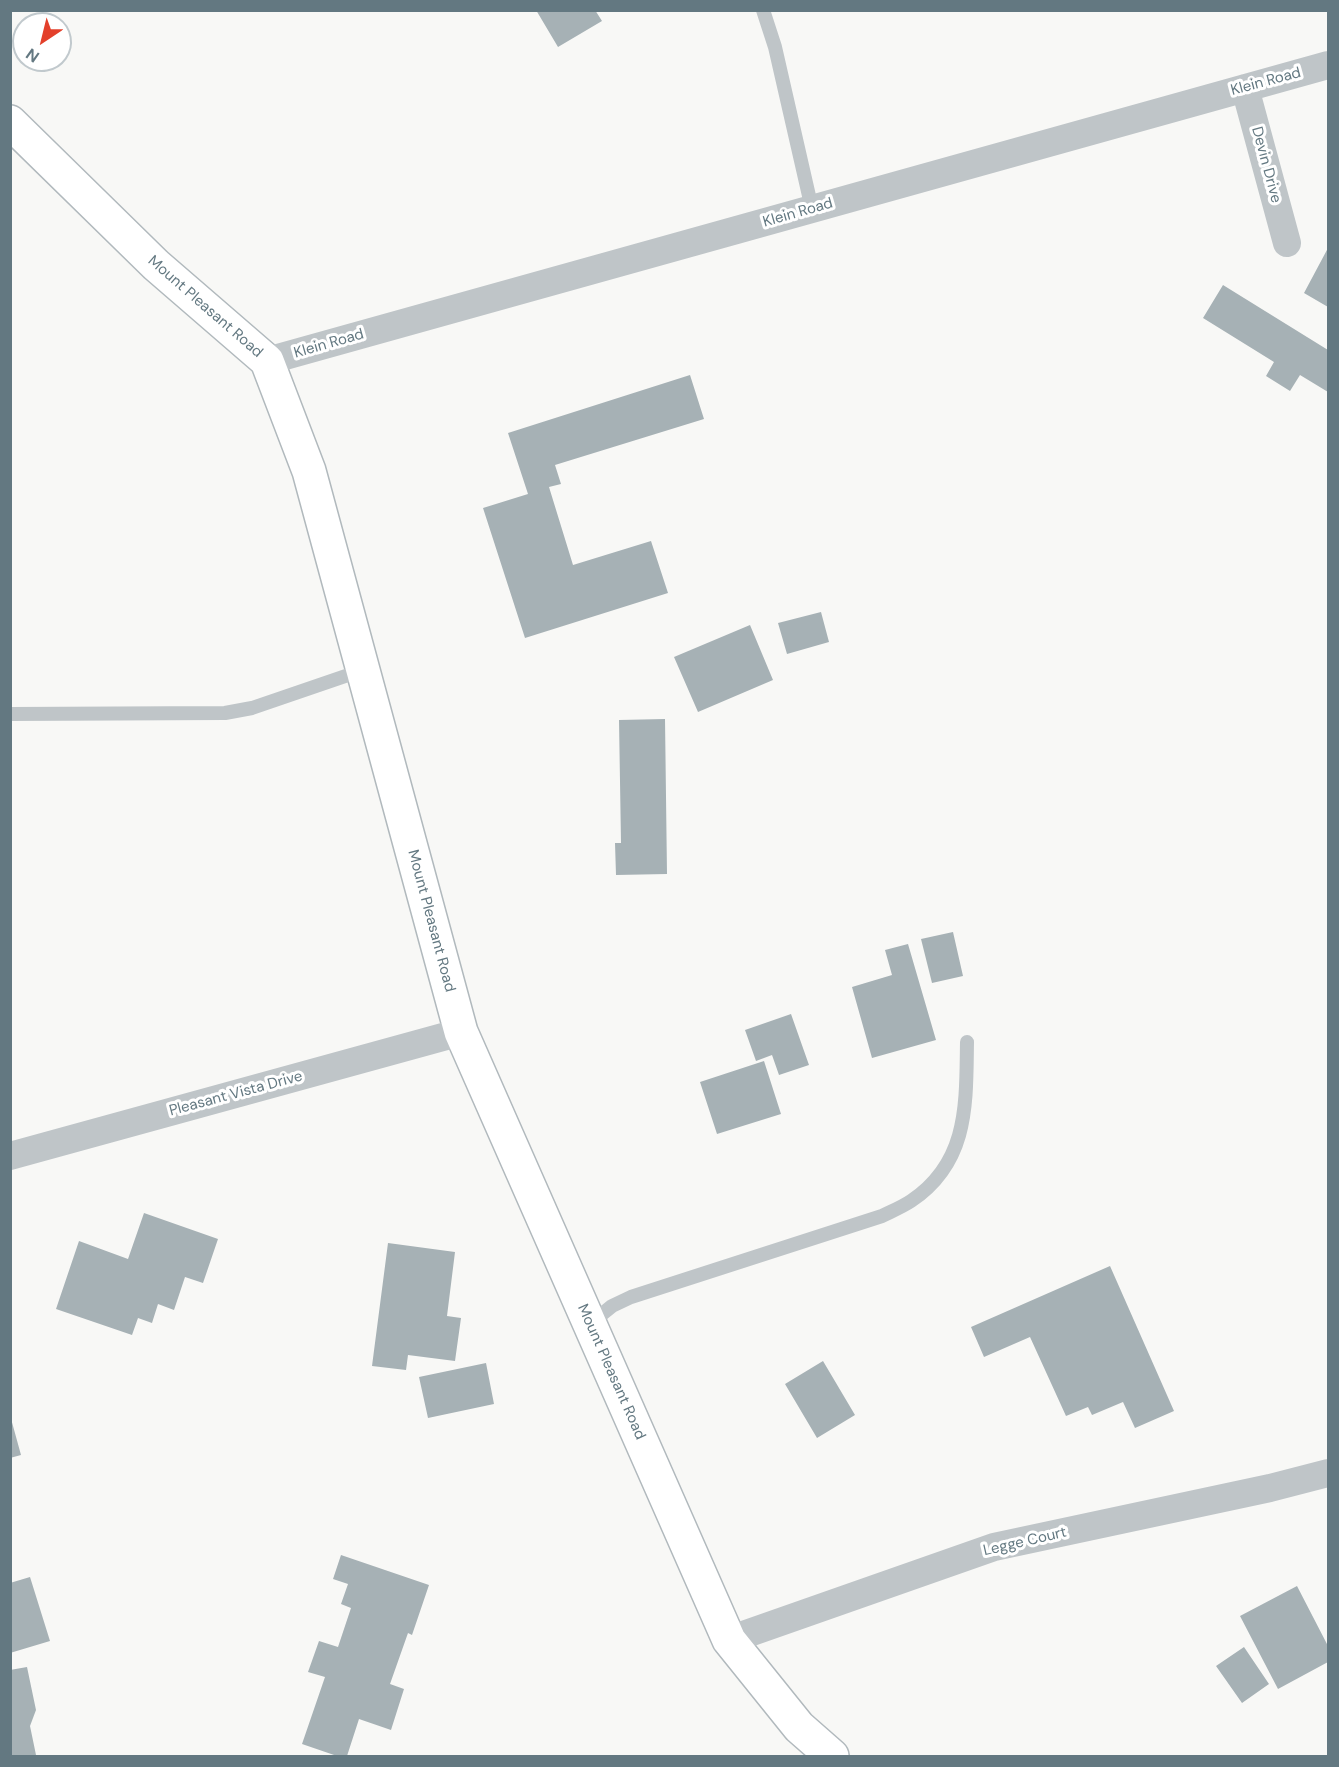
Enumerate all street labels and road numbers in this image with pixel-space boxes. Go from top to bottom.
street label: Klein Road [1229,64,1303,100]
street label: Devin Drive [1247,125,1285,205]
street label: Klein Road [761,194,835,232]
street label: Mount Pleasant Road [144,252,266,362]
street label: Klein Road [292,325,366,363]
street label: Mount Pleasant Road [403,848,459,994]
street label: Pleasant Vista Drive [167,1068,305,1120]
street label: Mount Pleasant Road [573,1301,649,1443]
street label: Legge Court [982,1524,1068,1560]

